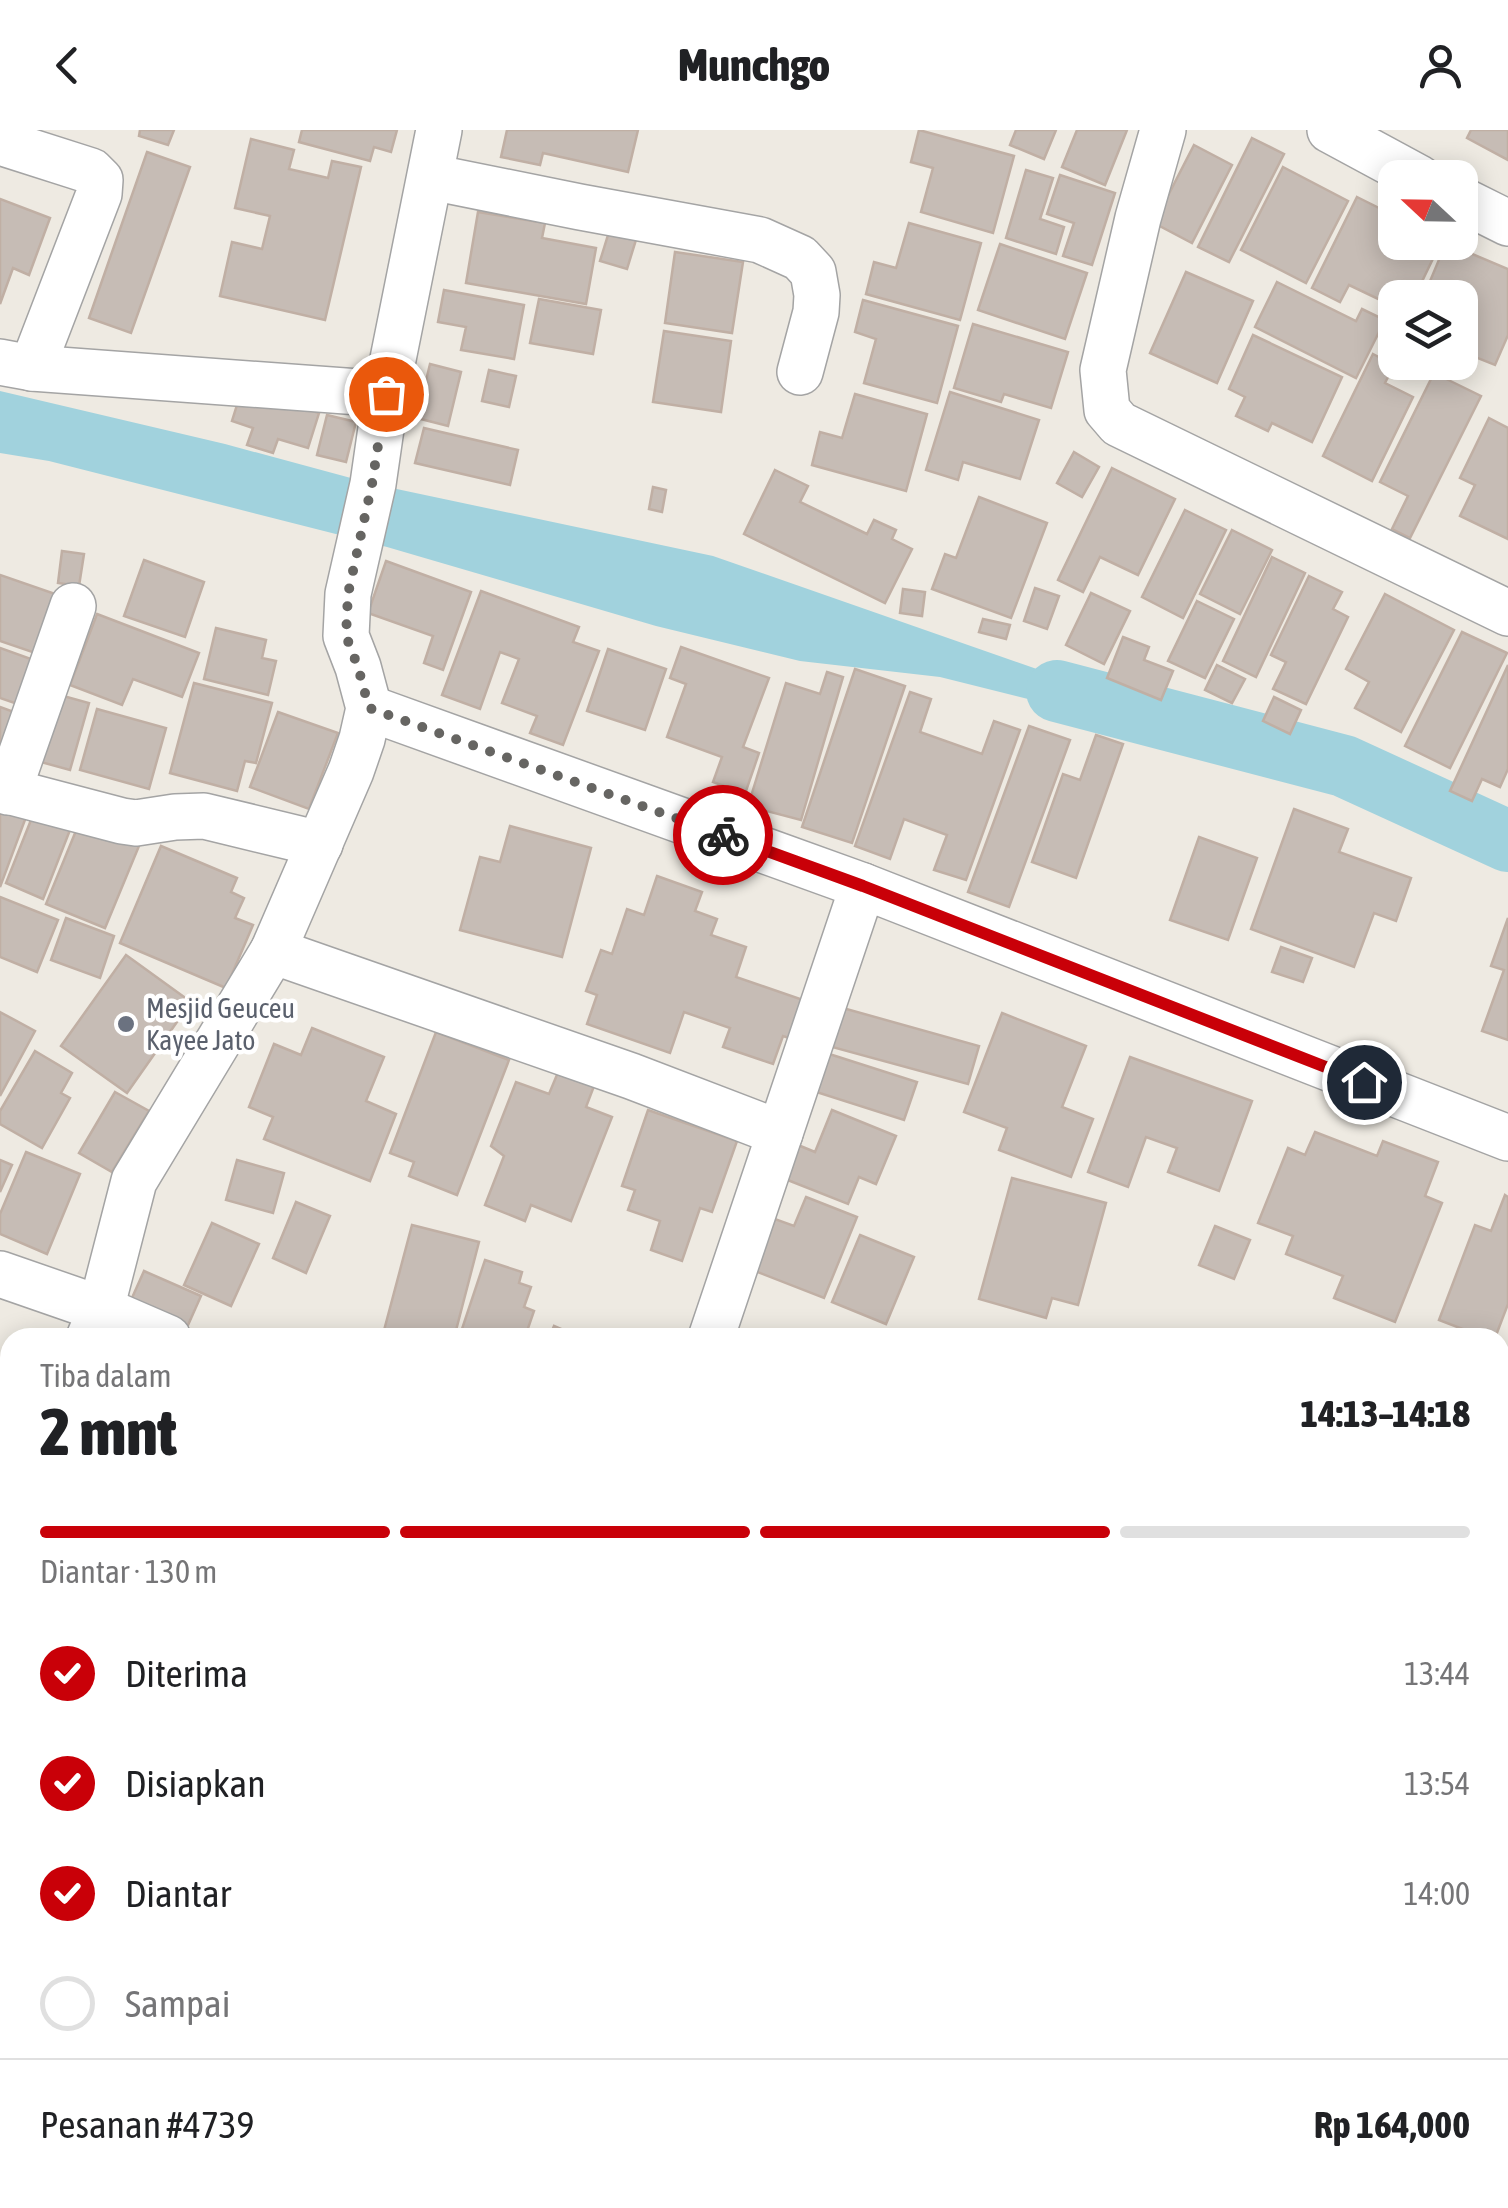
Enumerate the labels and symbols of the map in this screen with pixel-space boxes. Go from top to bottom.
north arrow [1378,160,1478,260]
pin [344,352,429,437]
courier [673,785,773,885]
place label: Mesjid Geuceu Kayee Jato [146,992,295,1056]
marker: Mesjid Geuceu Kayee Jato [115,1013,137,1035]
pin [1322,1040,1407,1125]

